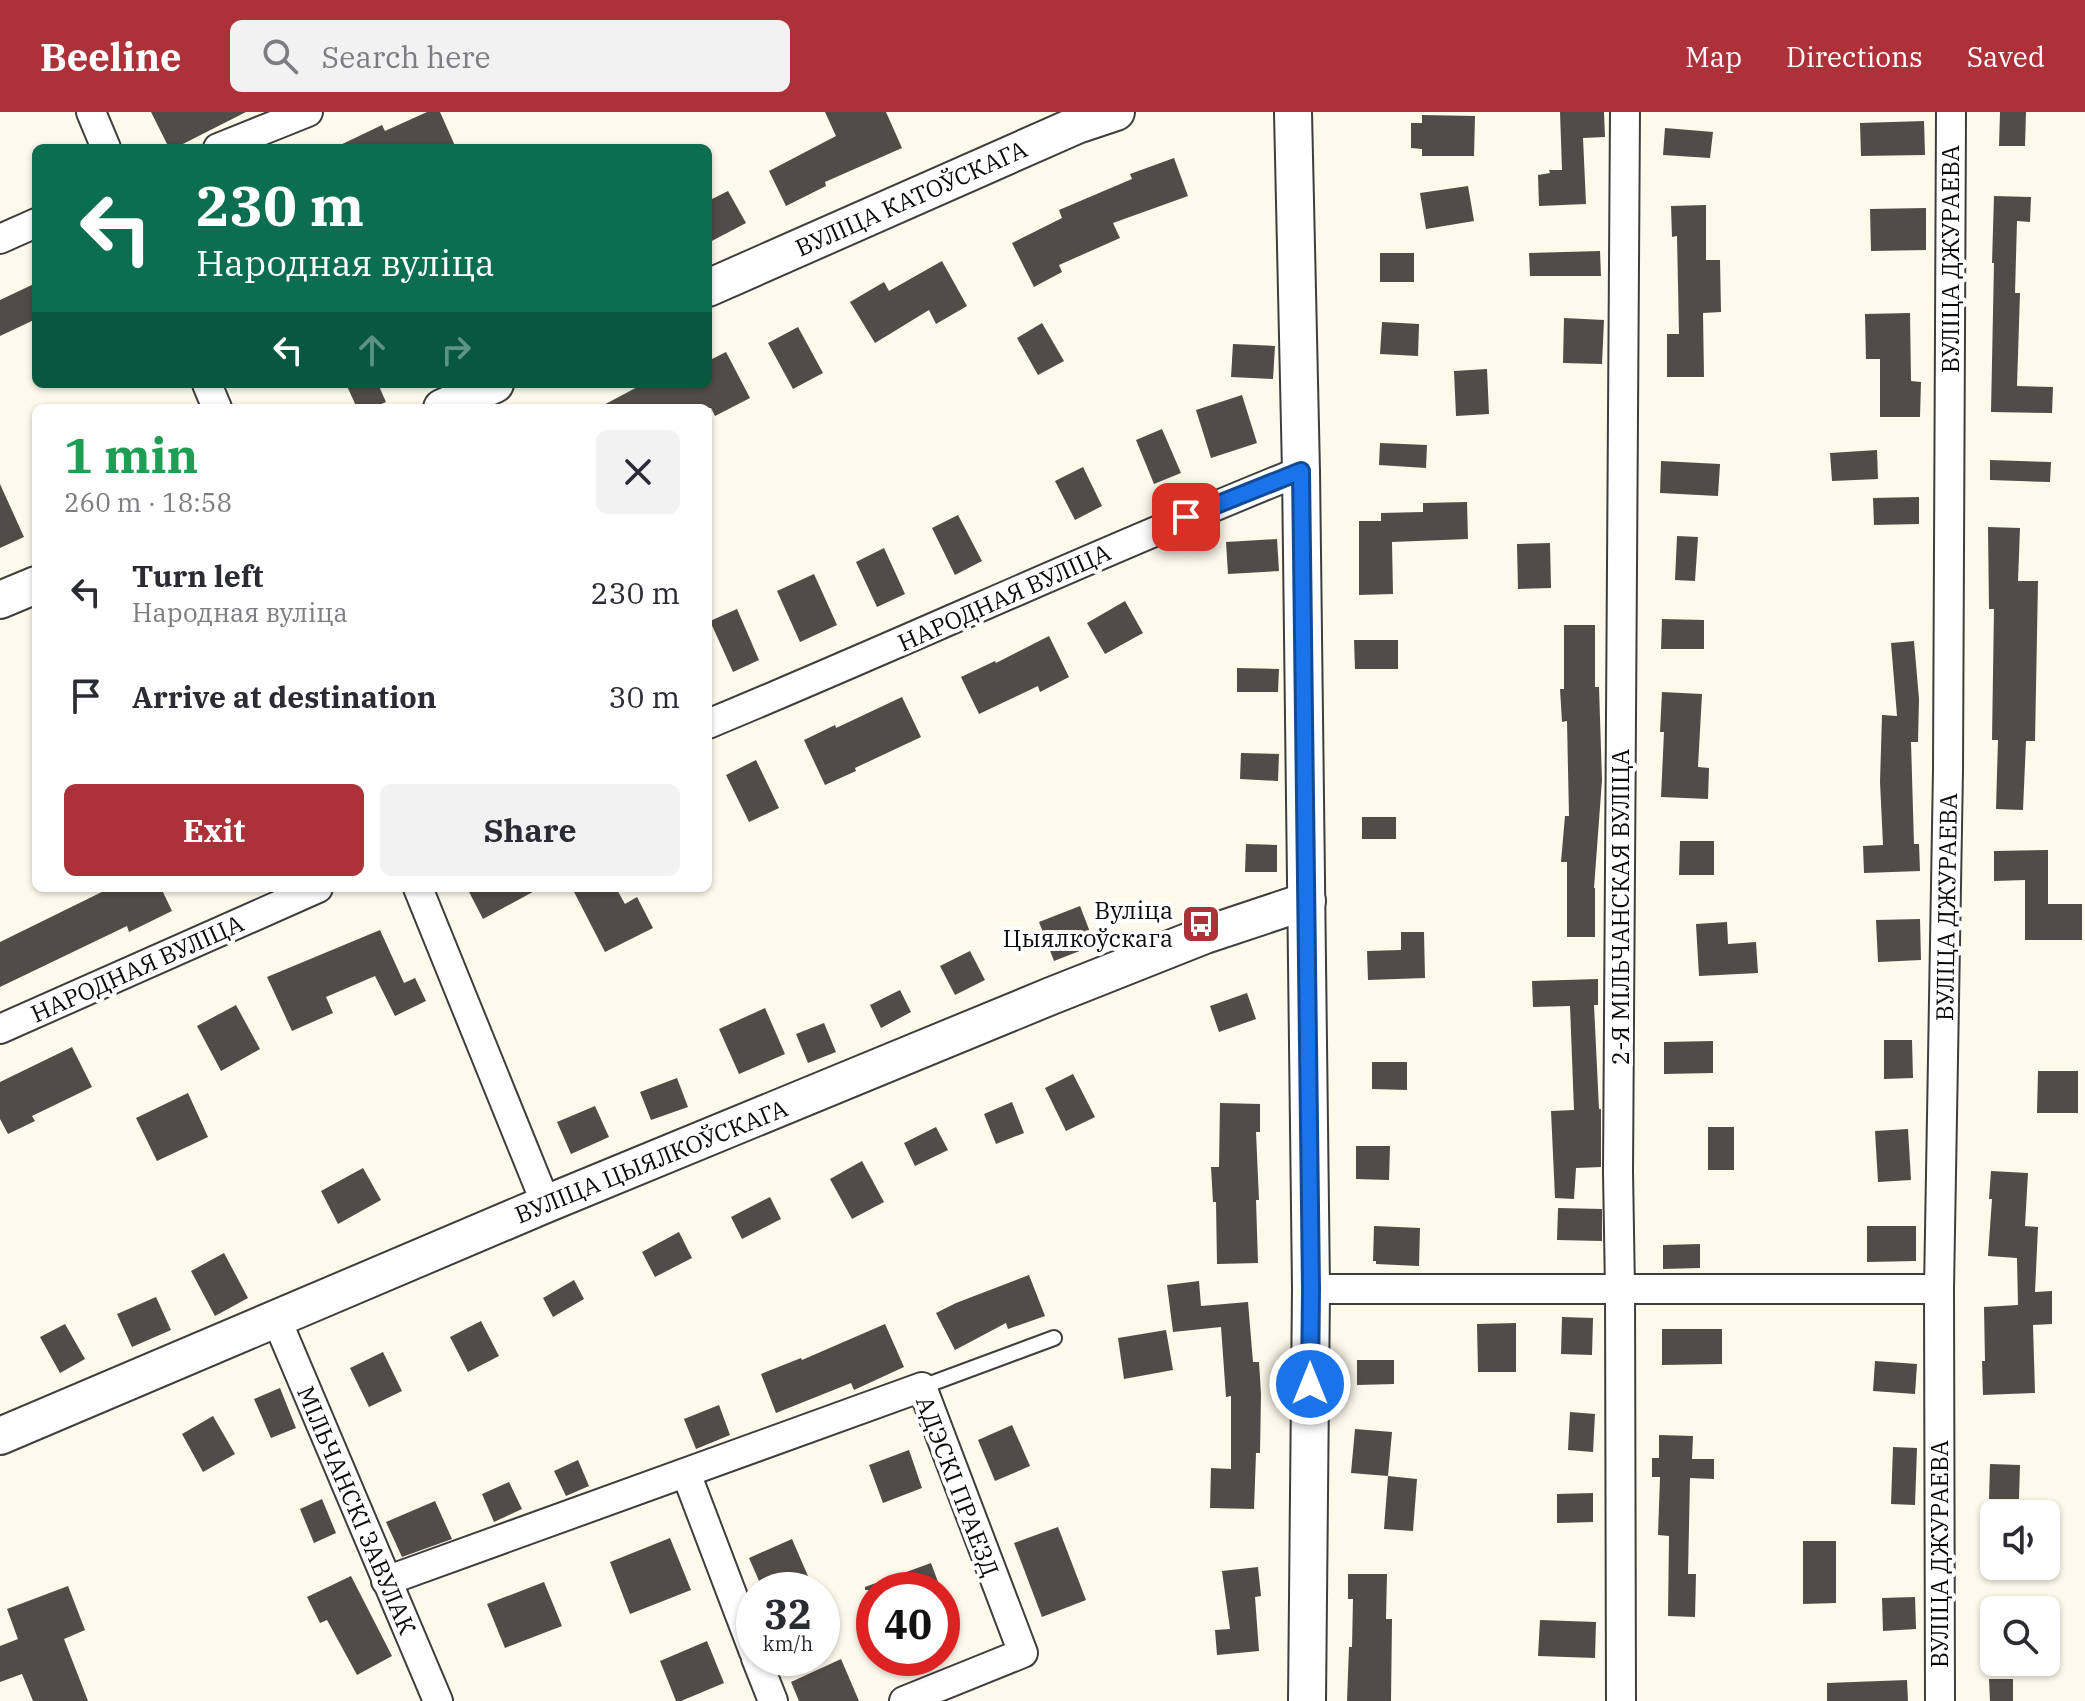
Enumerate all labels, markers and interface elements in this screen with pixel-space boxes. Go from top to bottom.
search box [230,20,790,92]
text: Beeline [40,32,182,81]
icon: search [258,34,302,78]
text: Search here [322,37,491,76]
text: Map [1685,38,1742,75]
text: Directions [1786,38,1923,75]
text: Saved [1967,38,2045,75]
street label: ВУЛІЦА КАТОЎСКАГА [790,132,1032,264]
street label: ВУЛІЦА ДЖУРАЕВА [1934,144,1966,373]
text: 230 m [196,169,364,241]
icon: left [64,176,168,280]
text: Народная вуліца [196,239,495,286]
icon: left [266,328,310,372]
icon: ahead [350,328,394,372]
icon: right [434,328,478,372]
text: 1 min [64,424,198,486]
button: close [596,430,680,514]
pin [1152,483,1220,551]
text: 260 m · 18:58 [64,485,232,519]
icon: arrive [1164,495,1208,539]
street label: НАРОДНАЯ ВУЛІЦА [893,535,1116,658]
text: Turn left [132,556,264,595]
icon: left [64,570,108,614]
text: 230 m [590,573,680,612]
text: Народная вуліца [132,595,348,629]
icon: arrive [64,674,108,718]
text: Arrive at destination [132,677,437,716]
text: 30 m [608,677,680,716]
street label: 2-Я МІЛЬЧАНСКАЯ ВУЛІЦА [1604,748,1636,1065]
button: Exit [64,784,364,876]
button: Share [380,784,680,876]
street label: ВУЛІЦА ДЖУРАЕВА [1928,792,1964,1021]
place label: Вуліца Цыялкоўскага [1003,894,1173,954]
bus stop icon: Вуліца Цыялкоўскага [1180,903,1222,945]
street label: НАРОДНАЯ ВУЛІЦА [26,906,249,1029]
street label: ВУЛІЦА ЦЫЯЛКОЎСКАГА [510,1091,793,1230]
position arrow [1268,1342,1352,1426]
street label: МІЛЬЧАНСКІ ЗАВУЛАК [290,1381,424,1640]
street label: АДЭСКІ ПРАЕЗД [909,1391,1007,1581]
street label: ВУЛІЦА ДЖУРАЕВА [1923,1439,1955,1668]
map controls [1980,1500,2060,1676]
button: sound [1980,1500,2060,1580]
speed limit sign: 40 [856,1572,960,1676]
text: 32 [764,1588,812,1640]
button: search [1980,1596,2060,1676]
text: km/h [763,1630,813,1657]

